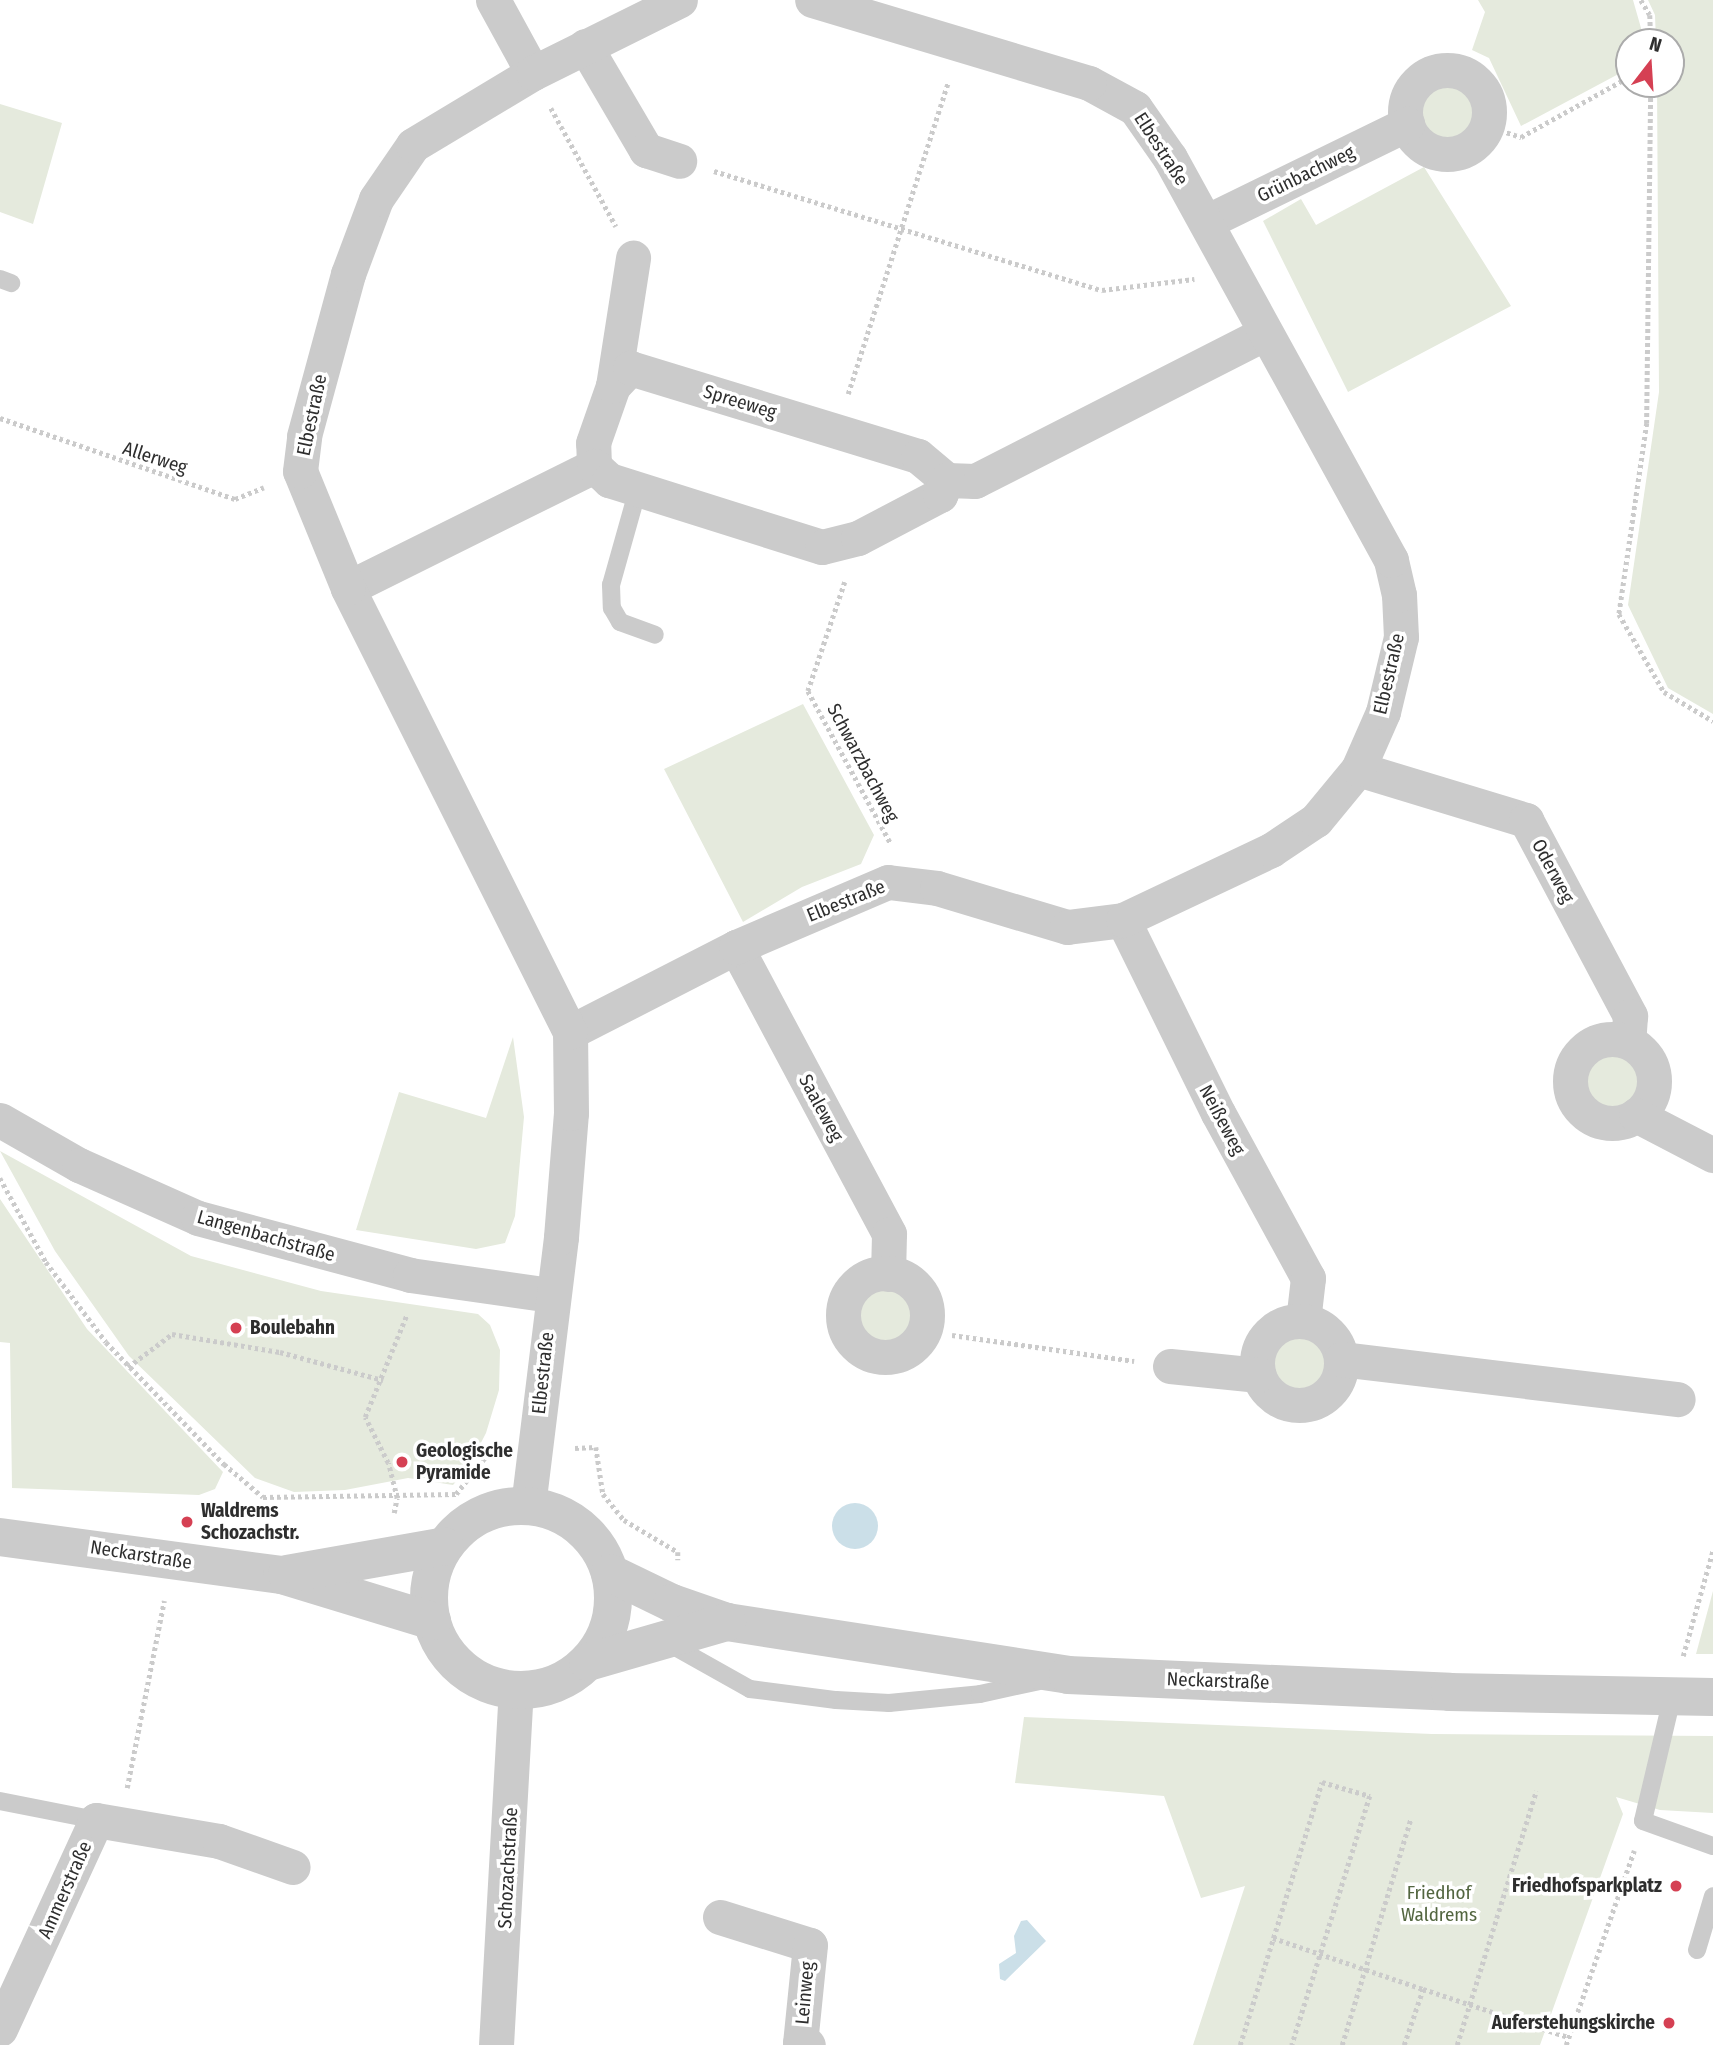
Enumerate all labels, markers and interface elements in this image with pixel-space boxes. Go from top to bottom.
north arrow [1615,28,1685,98]
text: N [1647,32,1665,57]
street label: Elbestraße [1129,108,1193,190]
street label: Grünbachweg [1254,141,1358,207]
street label: Elbestraße [292,372,332,458]
street label: Spreeweg [701,380,779,424]
street label: Allerweg [120,437,190,479]
street label: Elbestraße [1369,631,1409,717]
street label: Schwarzbachweg [822,700,904,826]
street label: Oderweg [1527,835,1579,907]
street label: Elbestraße [803,875,889,927]
street label: Saaleweg [794,1070,848,1146]
street label: Neißeweg [1194,1081,1250,1159]
street label: Langenbachstraße [194,1205,338,1267]
place label: Boulebahn [250,1317,335,1339]
marker: Boulebahn [228,1320,244,1336]
street label: Elbestraße [527,1331,559,1415]
place label: Geologische Pyramide [416,1440,513,1484]
marker: Geologische Pyramide [394,1454,410,1470]
place label: Waldrems Schozachstr. [201,1500,299,1544]
marker: Waldrems Schozachstr. [179,1514,195,1530]
street label: Neckarstraße [89,1536,193,1574]
street label: Neckarstraße [1166,1668,1270,1694]
street label: Schozachstraße [493,1807,523,1929]
street label: Ammerstraße [33,1838,97,1942]
place label: Friedhofsparkplatz [1512,1875,1662,1897]
marker: Friedhofsparkplatz [1668,1878,1684,1894]
park label: Friedhof Waldrems [1401,1882,1477,1926]
street label: Leinweg [791,1961,819,2025]
place label: Auferstehungskirche [1492,2012,1655,2034]
marker: Auferstehungskirche [1661,2015,1677,2031]

